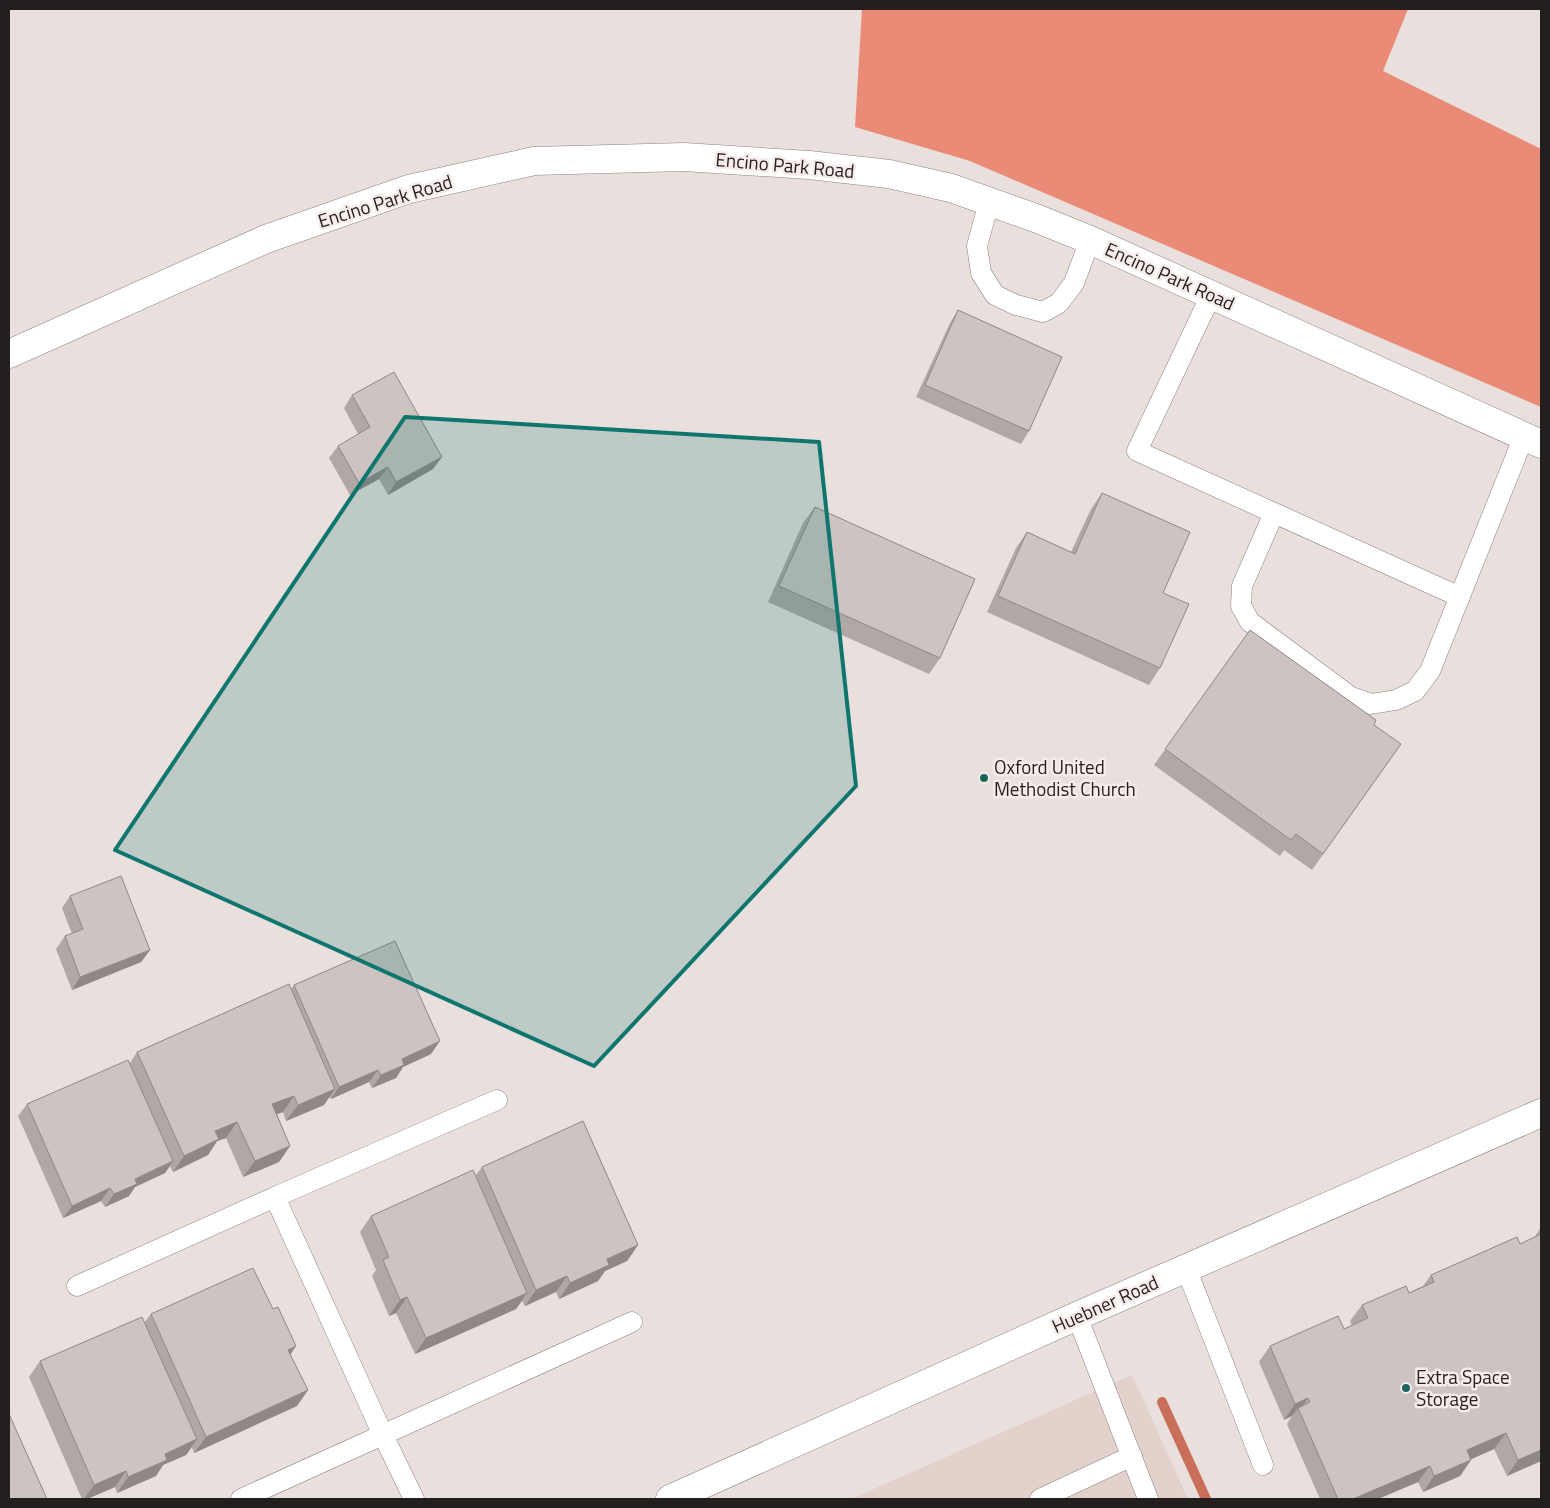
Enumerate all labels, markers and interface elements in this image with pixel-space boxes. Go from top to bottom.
street label: Encino Park Road [714,144,856,185]
street label: Encino Park Road [314,166,456,235]
street label: Encino Park Road [1101,234,1240,317]
place label: Oxford United Methodist Church [994,752,1136,803]
marker: Oxford United Methodist Church [978,772,990,784]
street label: Huebner Road [1047,1267,1163,1340]
place label: Extra Space Storage [1416,1362,1510,1413]
marker: Extra Space Storage [1400,1382,1412,1394]

